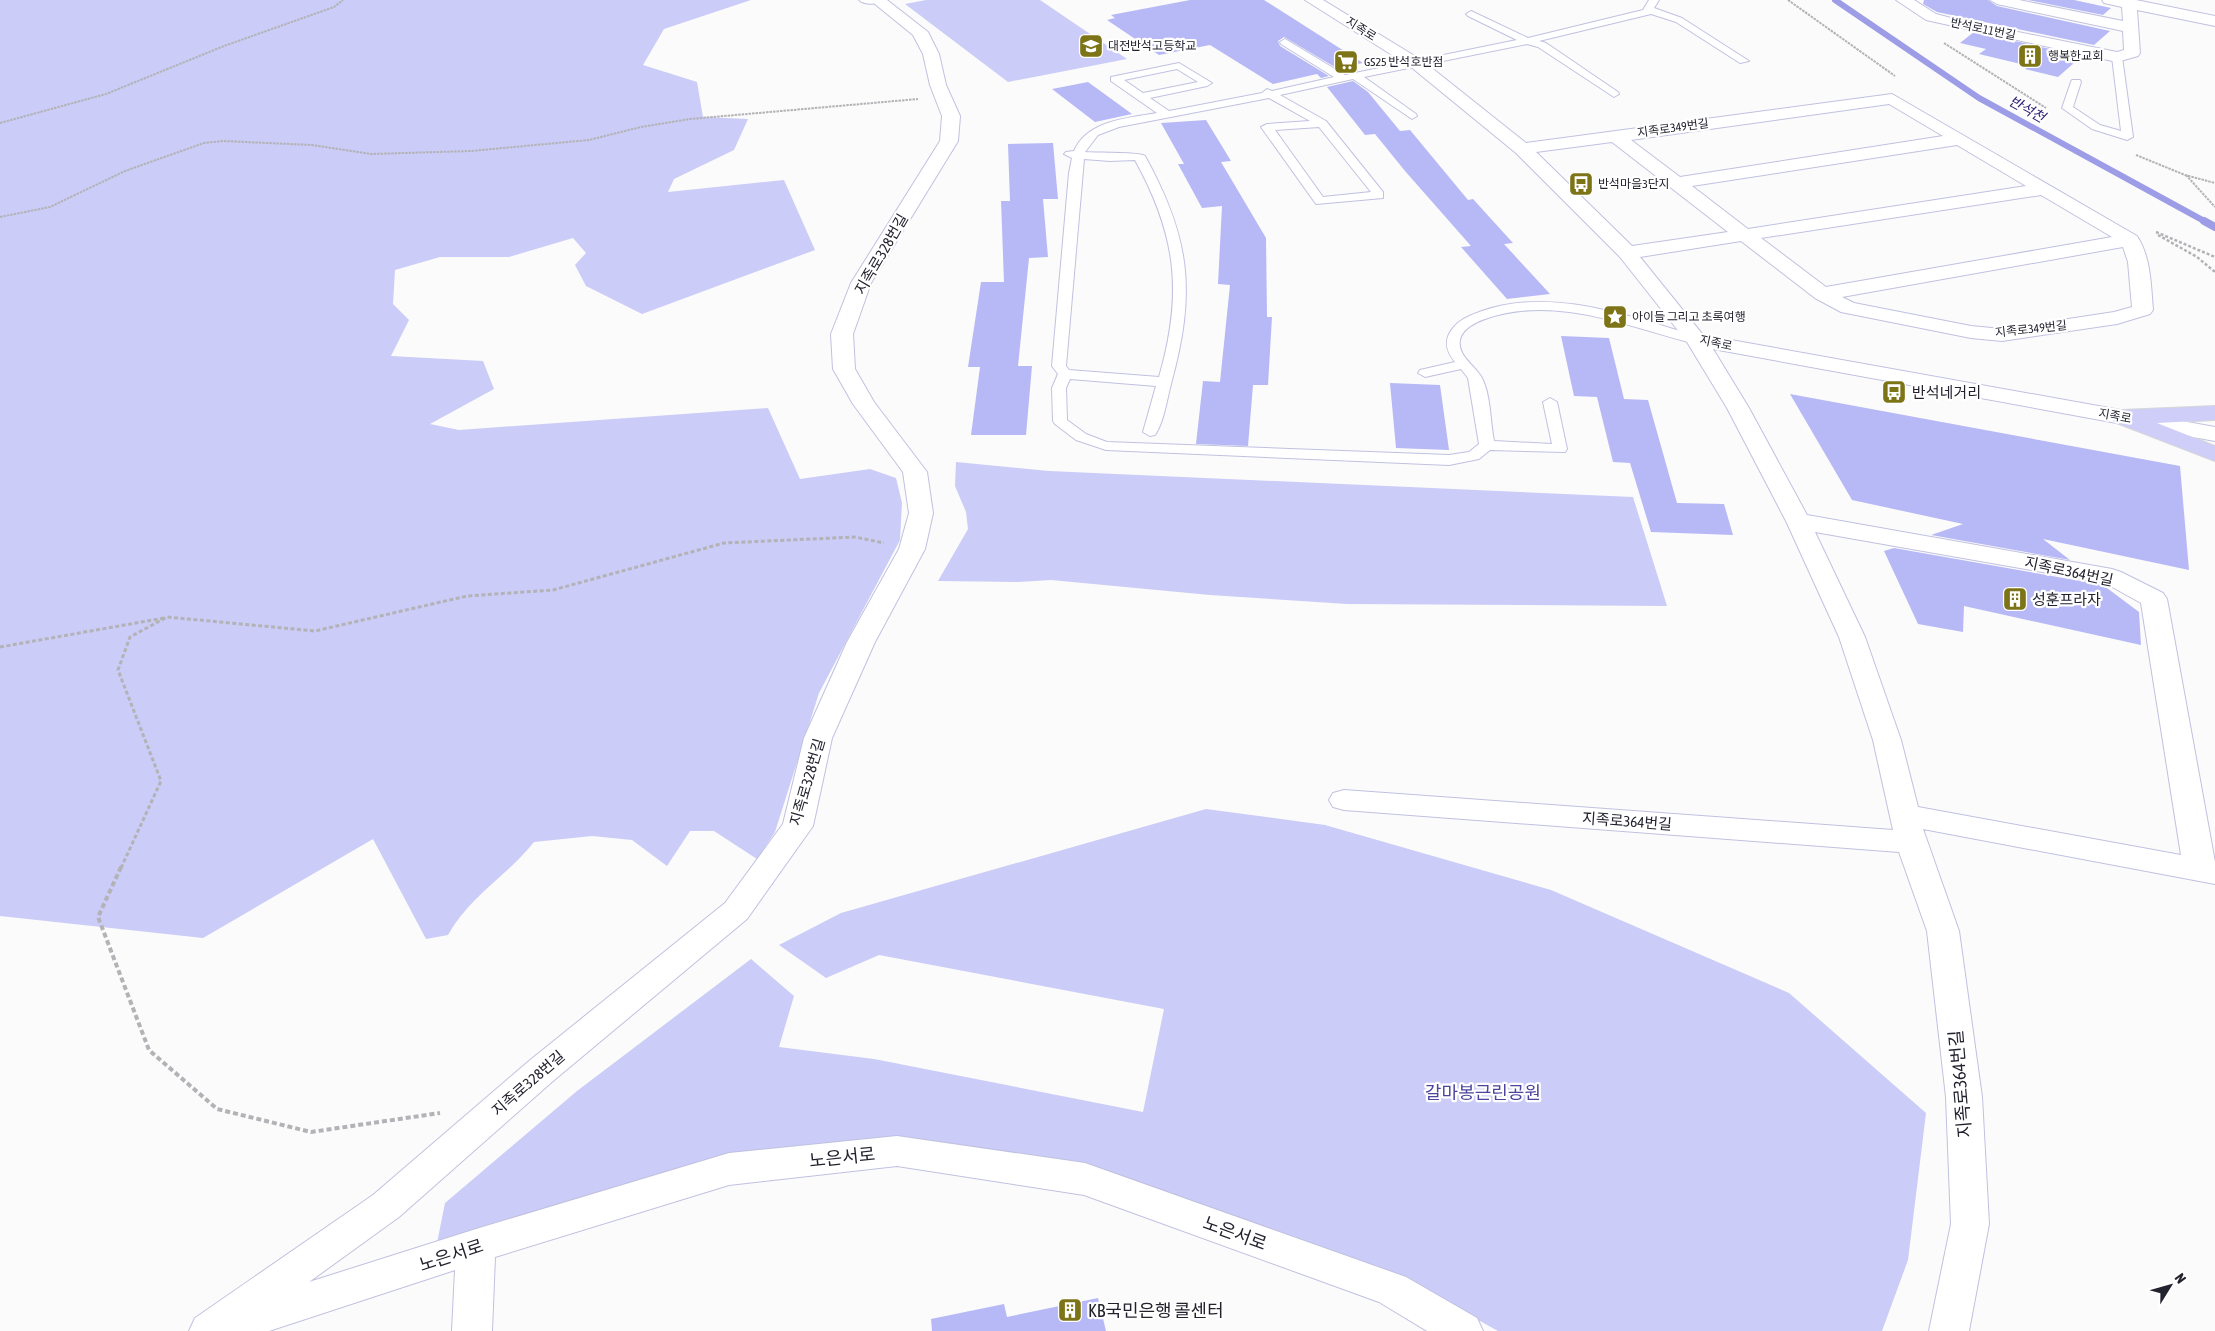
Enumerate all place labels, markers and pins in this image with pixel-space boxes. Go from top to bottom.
school or university icon: 대전반석고등학교 [1078,33,1104,59]
place label: 대전반석고등학교 [1108,39,1196,53]
building icon: 행복한교회 [2017,43,2043,69]
supermarket icon: GS25 반석호반점 [1333,49,1359,75]
place label: 행복한교회 [2048,49,2103,63]
place label: GS25 반석호반점 [1364,55,1444,69]
bus stop icon: 반석마을3단지 [1568,171,1594,197]
place label: 반석마을3단지 [1598,177,1670,191]
place icon: 아이들 그리고 초록여행 [1602,304,1628,330]
place label: 아이들 그리고 초록여행 [1632,310,1746,324]
bus stop icon: 반석네거리 [1881,379,1907,405]
place label: 반석네거리 [1912,384,1981,401]
building icon: 성훈프라자 [2002,586,2028,612]
place label: 성훈프라자 [2032,591,2101,608]
building icon: KB국민은행 콜센터 [1057,1297,1083,1323]
place label: KB국민은행 콜센터 [1088,1300,1224,1321]

